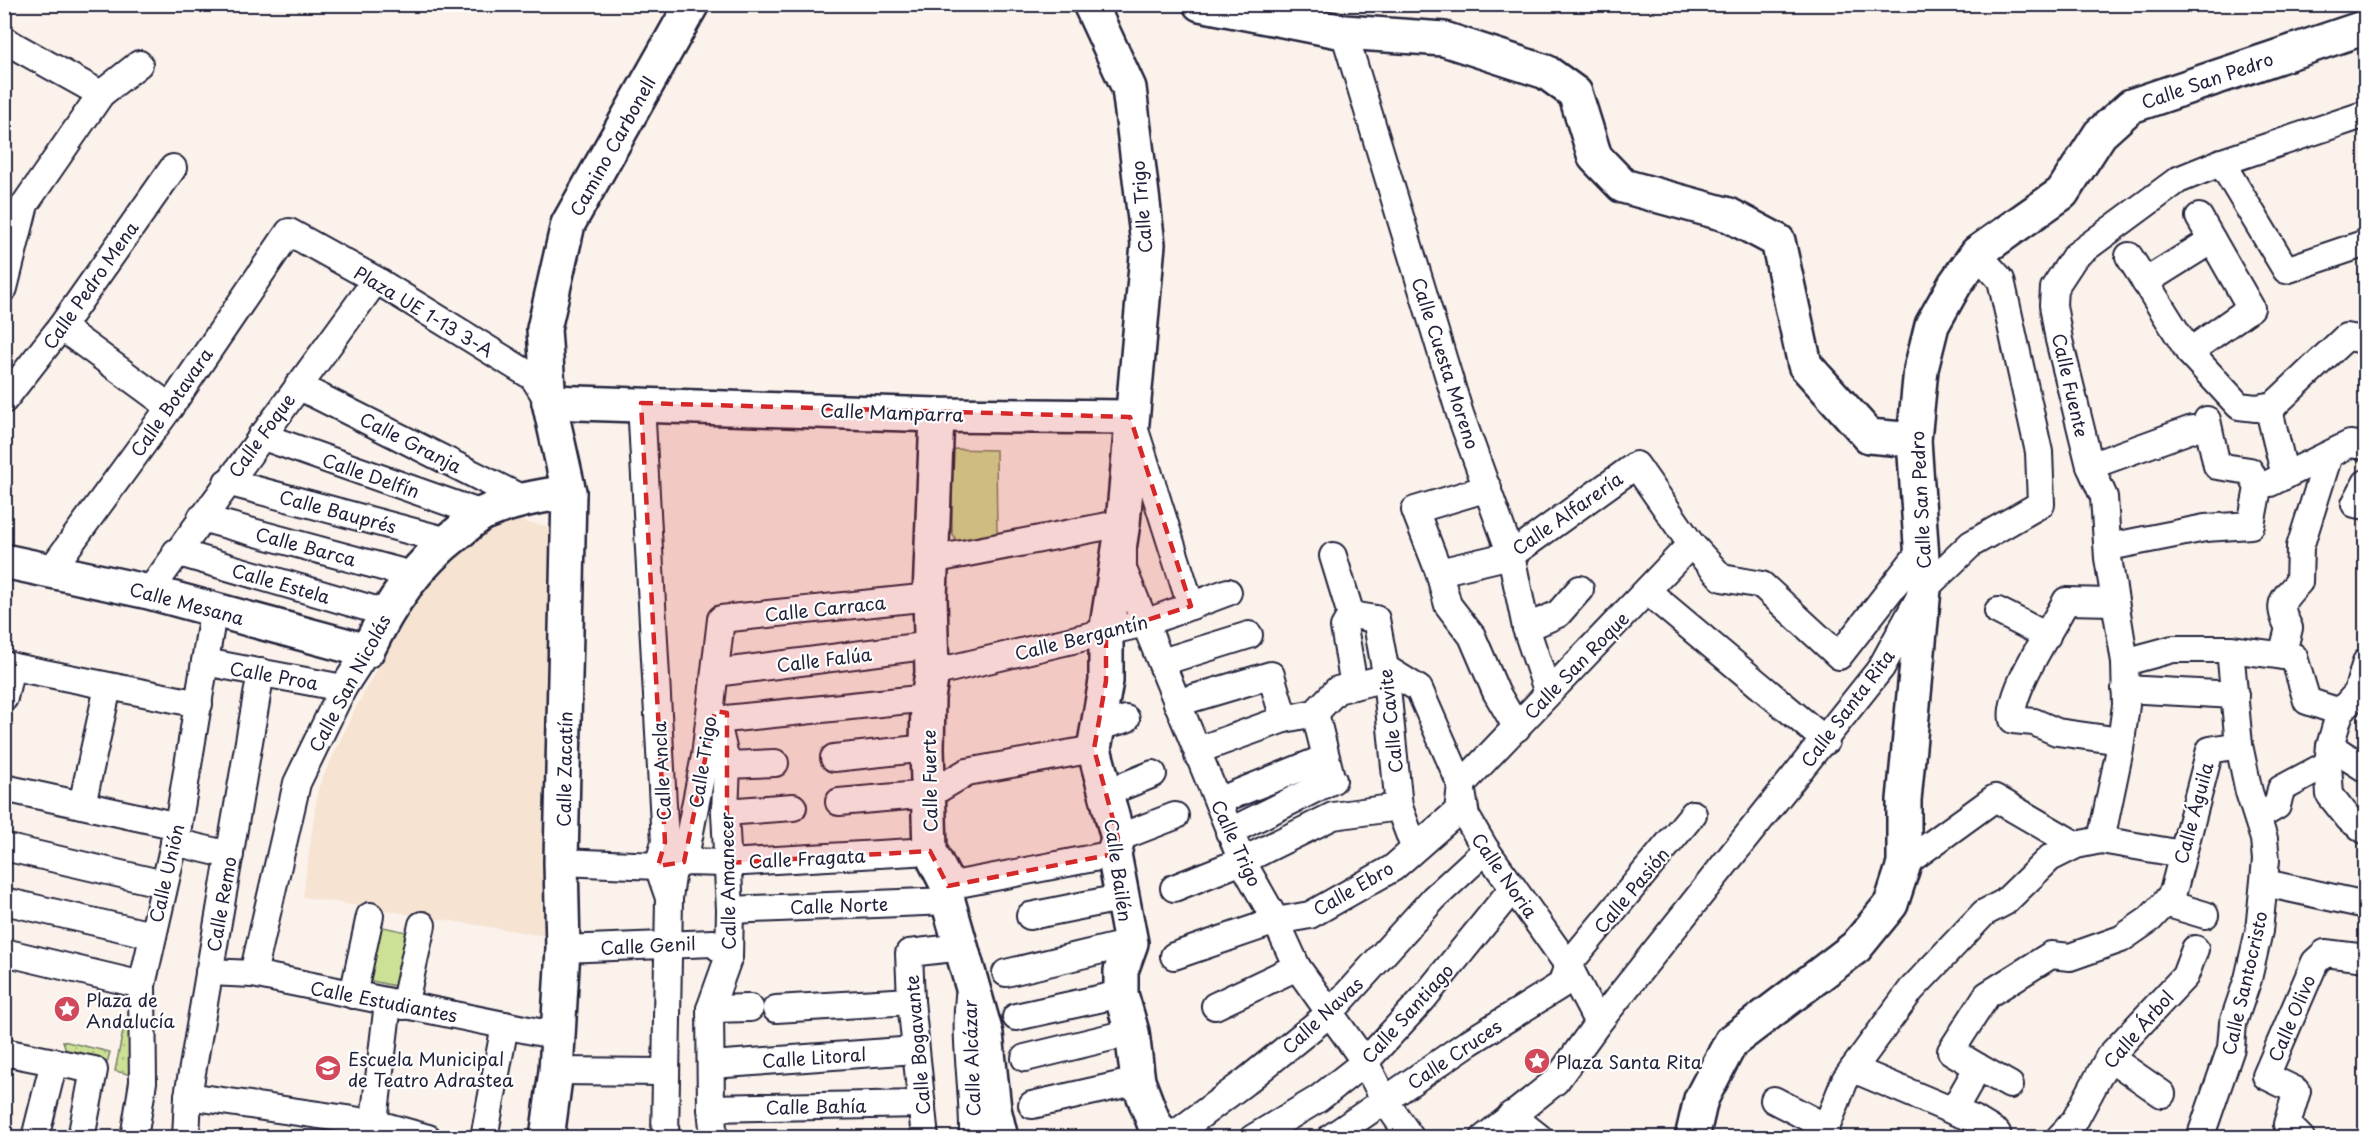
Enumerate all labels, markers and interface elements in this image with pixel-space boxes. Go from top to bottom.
street label: Calle San Pedro [2137,45,2277,115]
street label: Camino Carbonell [562,71,662,221]
street label: Calle Trigo [1124,160,1158,254]
street label: Calle Pedro Mena [36,215,145,355]
street label: Plaza UE 1-13 3-A [349,259,499,363]
street label: Calle Cuesta Moreno [1405,274,1487,452]
street label: Calle Fuente [2046,331,2096,439]
street label: Calle Botavara [123,341,219,462]
street label: Calle Foque [221,387,301,483]
street label: Calle Mamparra [820,396,965,428]
street label: Calle Granja [355,405,467,480]
street label: Calle San Pedro [1903,430,1937,570]
street label: Calle Delfín [319,446,423,504]
street label: Calle Alfarería [1506,464,1628,561]
street label: Calle Bauprés [277,482,399,540]
street label: Calle Barca [253,520,360,573]
street label: Calle Estela [229,556,334,610]
street label: Calle Mesana [127,575,248,631]
street label: Calle Carraca [763,588,887,628]
street label: Calle San Roque [1517,605,1635,725]
street label: Calle Bergantín [1012,607,1150,667]
street label: Calle San Nicolás [301,609,397,757]
street label: Calle Falúa [775,640,874,678]
street label: Calle Santa Rita [1794,643,1901,773]
street label: Calle Proa [228,654,321,696]
street label: Calle Cavite [1371,668,1409,774]
street label: Calle Zacatín [549,711,579,827]
street label: Calle Trigo [681,714,723,810]
street label: Calle Ancla [645,720,677,821]
street label: Calle Fuerte [915,730,943,832]
street label: Calle Águila [2166,758,2220,867]
street label: Calle Trigo [1205,795,1269,891]
street label: Calle Amanecer [712,811,742,950]
street label: Calle Bailén [1098,817,1140,923]
street label: Calle Unión [141,821,191,925]
street label: Calle Noria [1466,827,1545,924]
street label: Calle Fragata [748,841,867,875]
street label: Calle Pasión [1587,841,1675,939]
street label: Calle Remo [199,854,243,954]
street label: Calle Ebro [1308,854,1398,922]
street label: Calle Norte [789,890,889,920]
street label: Calle Santocristo [2214,908,2274,1058]
street label: Calle Genil [600,929,696,961]
street label: Calle Santiago [1355,957,1459,1069]
street label: Calle Navas [1275,970,1369,1060]
street label: Calle Olivo [2261,970,2321,1066]
street label: Calle Estudiantes [308,974,460,1028]
street label: Calle Bogavante [897,974,937,1116]
street label: Calle Árbol [2096,984,2180,1074]
place label: Plaza de Andalucía [86,986,176,1034]
place icon: Plaza de Andalucía [52,994,82,1024]
street label: Calle Alcázar [955,998,987,1117]
street label: Calle Cruces [1402,1013,1506,1095]
street label: Calle Litoral [761,1040,867,1074]
place label: Escuela Municipal de Teatro Adrastea [348,1045,514,1093]
place icon: Plaza Santa Rita [1522,1046,1552,1076]
place label: Plaza Santa Rita [1556,1048,1703,1075]
school or university icon: Escuela Municipal de Teatro Adrastea [313,1053,343,1083]
street label: Calle Bahía [765,1092,867,1120]

